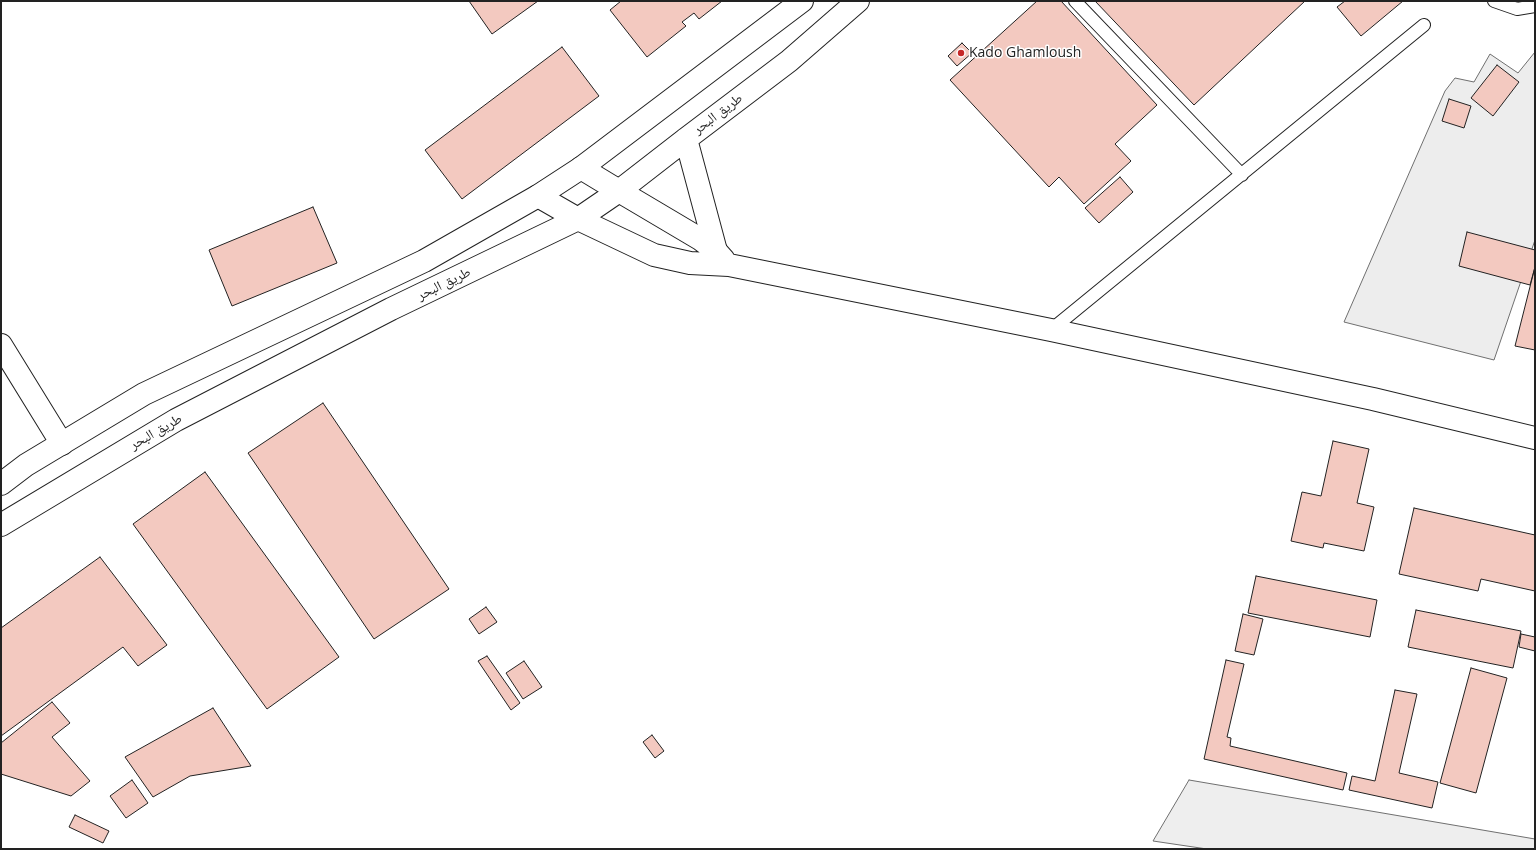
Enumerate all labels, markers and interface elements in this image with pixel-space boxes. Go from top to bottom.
place label: Kado Ghamloush [969,45,1081,61]
marker: Kado Ghamloush [956,48,966,58]
street label: طريق البحر [690,90,746,138]
street label: طريق البحر [414,264,474,304]
street label: طريق البحر [127,410,185,454]

